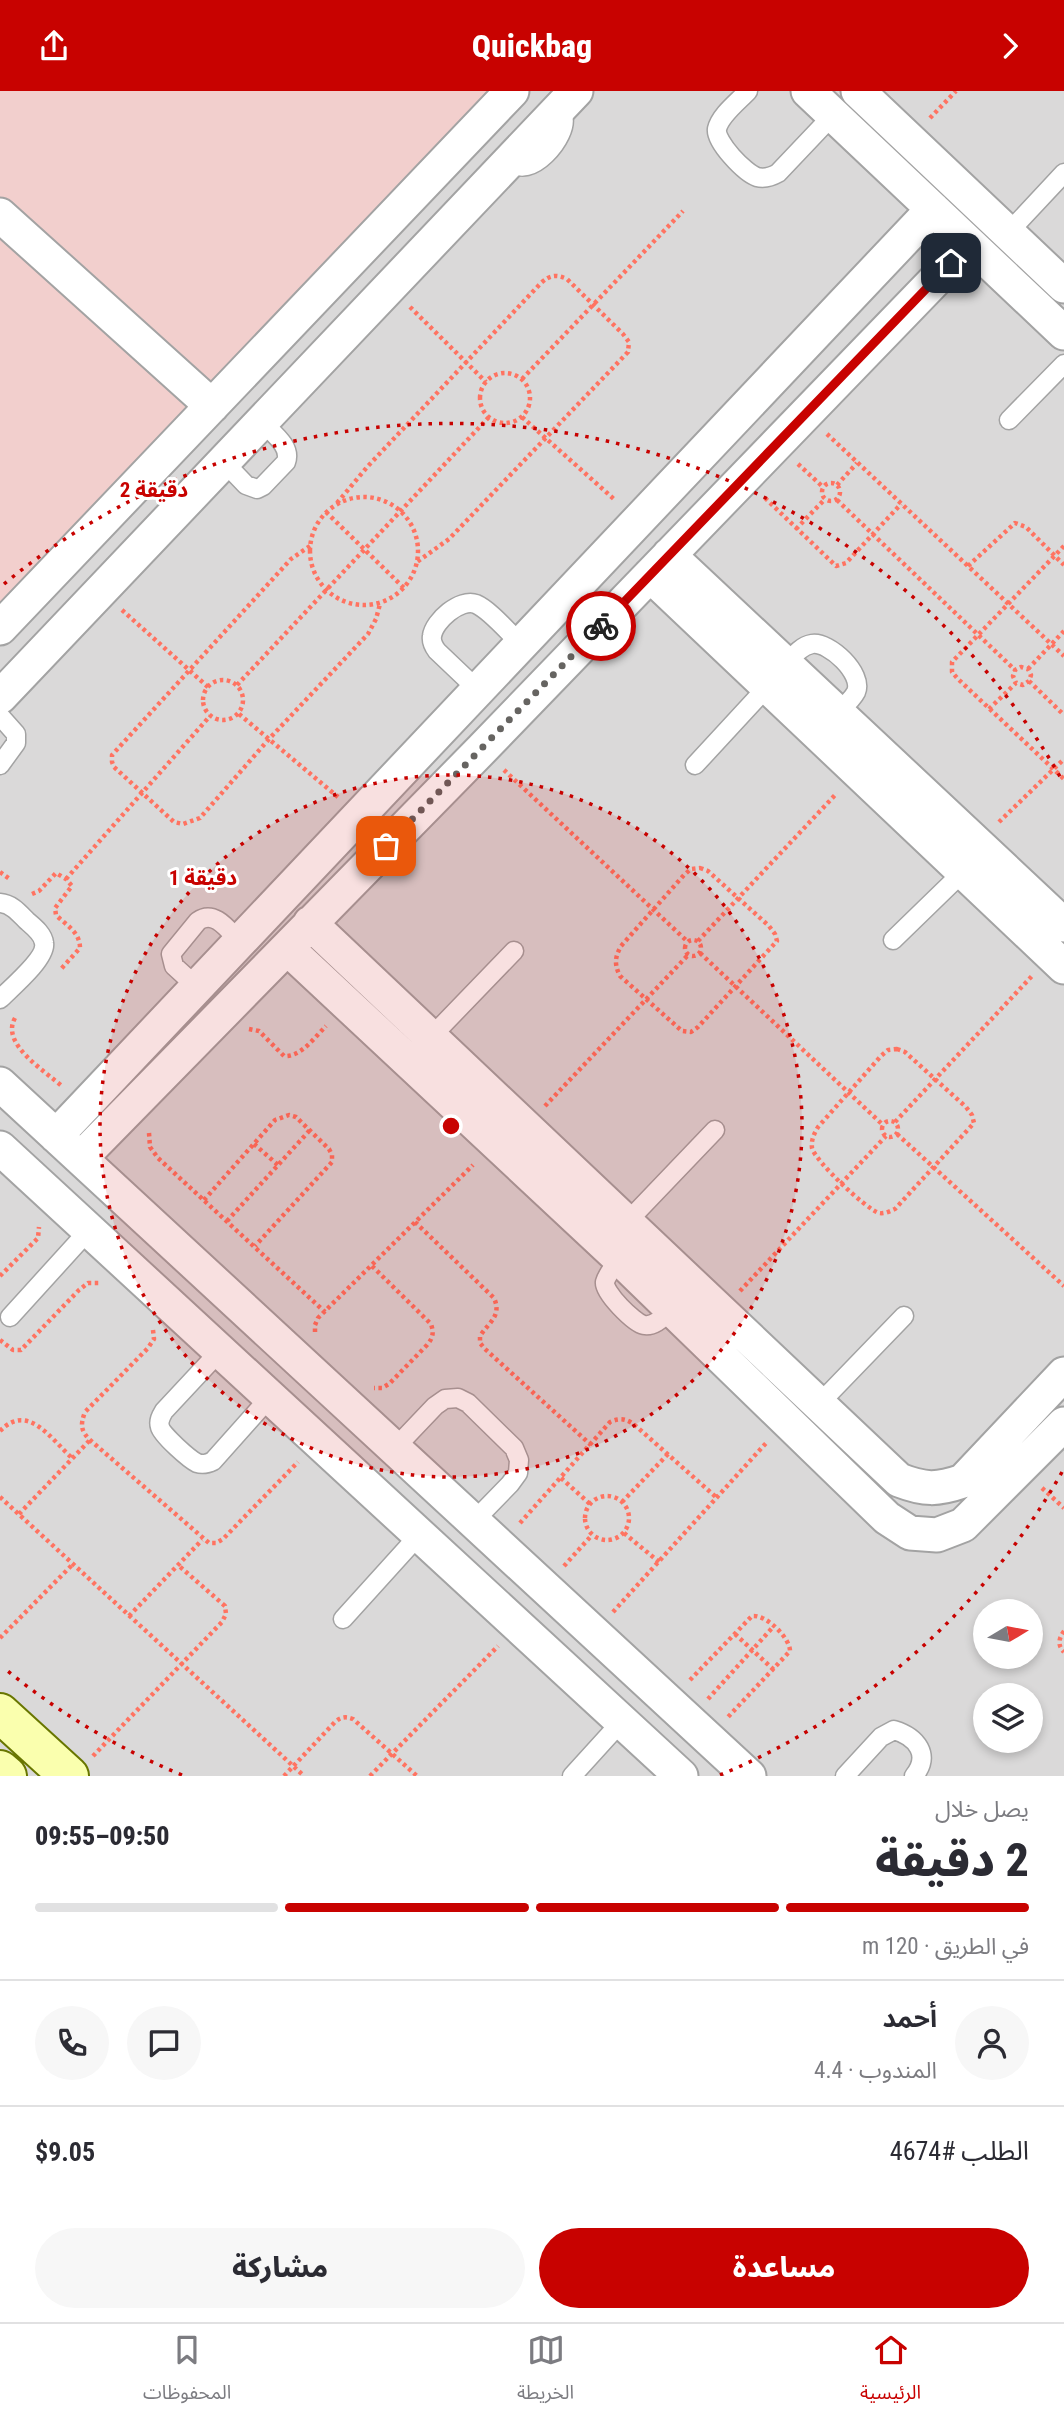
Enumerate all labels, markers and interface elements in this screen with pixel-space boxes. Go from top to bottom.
icon: share [35,27,73,65]
text: Quickbag [472,27,592,65]
icon: forward [991,27,1029,65]
pin [921,233,981,293]
icon: home [932,244,970,282]
text: 2 دقيقة [120,478,188,502]
courier [566,591,636,661]
icon: bike [582,607,620,645]
pin [356,816,416,876]
icon: bag [367,827,405,865]
text: 1 دقيقة [169,866,237,890]
centre of rings [439,1114,463,1138]
north arrow [973,1599,1043,1669]
map controls [973,1599,1043,1753]
button: layers [973,1683,1043,1753]
text: يصل خلال [935,1796,1029,1823]
text: 09:50–09:55 [35,1821,169,1851]
text: 2 دقيقة [875,1833,1029,1887]
text: في الطريق · 120 m [862,1933,1029,1960]
text: أحمد [883,2003,937,2033]
button: phone [35,2006,109,2080]
button: chat [127,2006,201,2080]
button: person [955,2006,1029,2080]
text: المندوب · 4.4 [814,2057,937,2084]
text: الطلب #4674 [890,2136,1029,2166]
text: $9.05 [35,2137,95,2167]
button: مشاركة [35,2228,525,2308]
button: مساعدة [539,2228,1029,2308]
tab: المحفوظات [143,2331,231,2413]
tab: الخريطة [517,2331,574,2413]
tab: الرئيسية [860,2331,921,2413]

